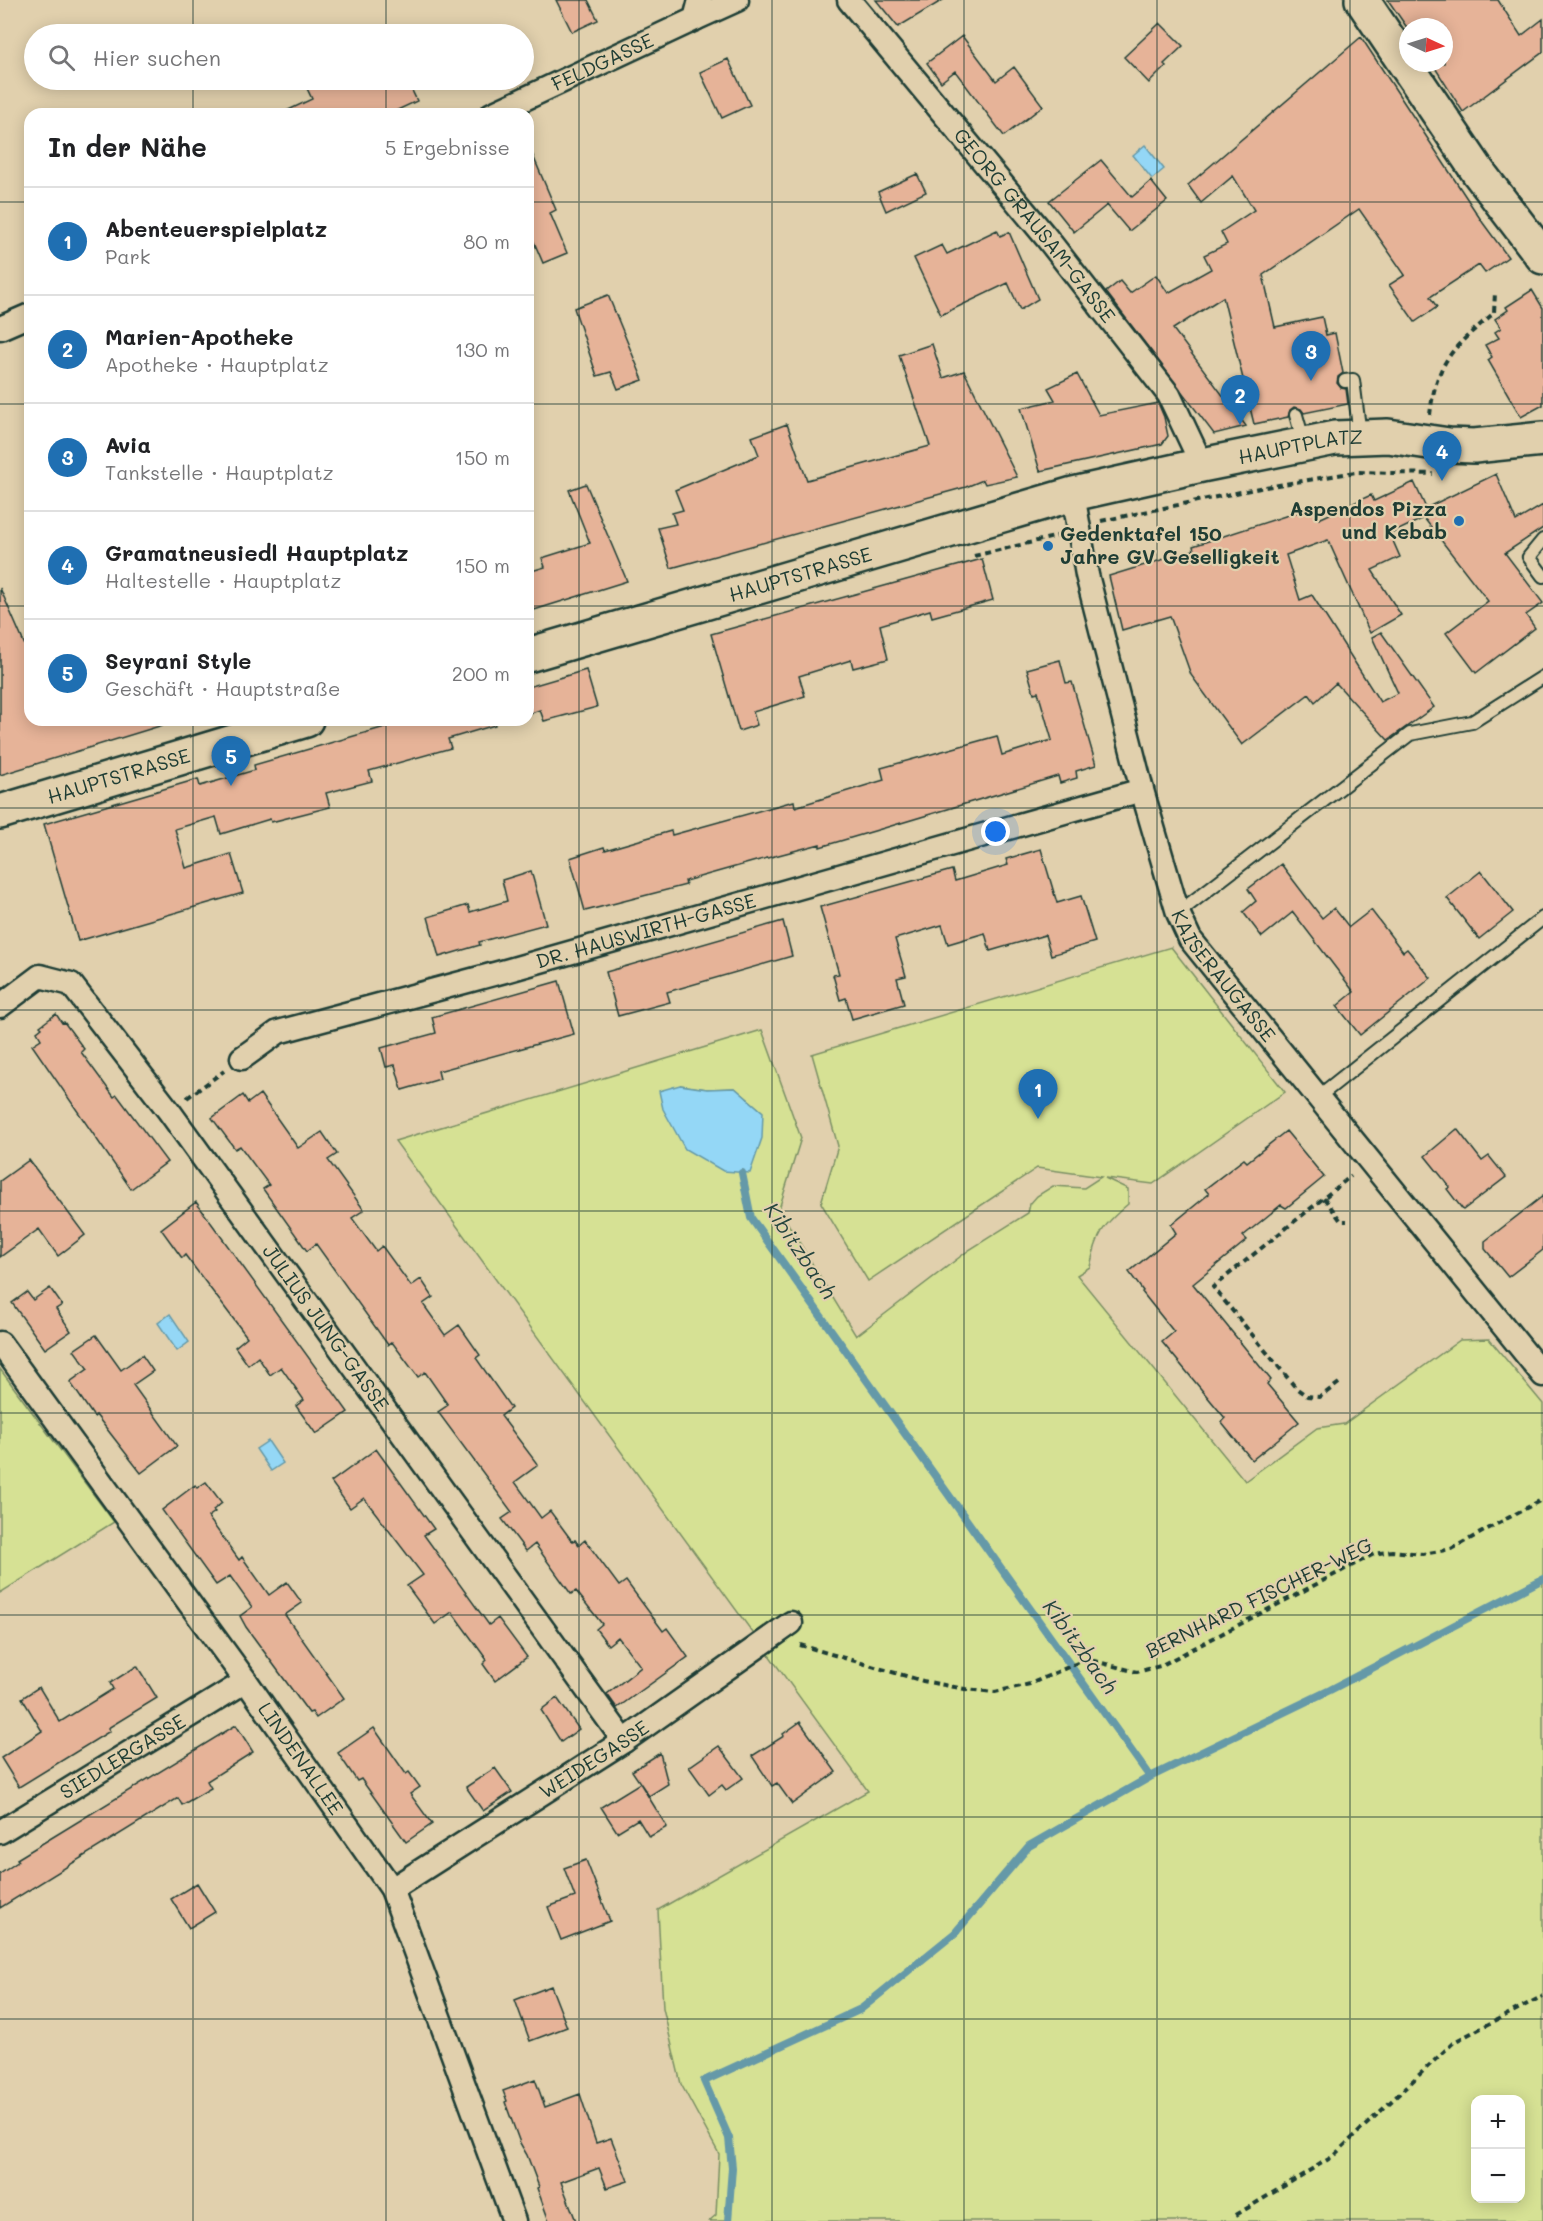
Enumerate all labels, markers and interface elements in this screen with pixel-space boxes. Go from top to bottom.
north arrow [1399,18,1453,72]
search box [24,24,534,90]
street label: FELDGASSE [547,26,657,96]
icon: search [45,41,78,74]
text: Hier suchen [93,43,221,72]
street label: GEORG GRAUSAM-GASSE [949,122,1122,328]
text: In der Nähe [48,130,207,164]
text: 5 Ergebnisse [385,134,510,160]
text: Abenteuerspielplatz [105,214,327,243]
text: 1 [63,228,72,254]
text: 80 m [463,228,510,254]
text: Park [105,243,150,269]
text: Marien-Apotheke [105,322,293,351]
pin: 3 [1292,332,1330,381]
text: 2 [62,336,73,362]
text: 130 m [455,336,510,362]
text: Apotheke · Hauptplatz [105,351,329,377]
pin: 2 [1220,376,1260,425]
street label: HAUPTPLATZ [1236,423,1363,469]
text: Avia [105,430,151,459]
pin: 4 [1422,432,1462,481]
text: 3 [62,444,74,470]
text: 150 m [455,444,510,470]
text: Tankstelle · Hauptplatz [105,459,334,485]
place label: Aspendos Pizza und Kebab [1290,495,1447,544]
marker: Aspendos Pizza und Kebab [1452,514,1466,528]
place label: Gedenktafel 150 Jahre GV Geselligkeit [1060,520,1280,569]
text: Gramatneusiedl Hauptplatz [105,538,408,567]
marker: Gedenktafel 150 Jahre GV Geselligkeit [1041,539,1055,553]
street label: HAUPTSTRASSE [725,540,875,607]
text: 4 [61,552,74,578]
text: 150 m [455,552,510,578]
text: Haltestelle · Hauptplatz [105,567,341,593]
text: Seyrani Style [105,646,251,675]
text: 5 [62,660,73,686]
text: 200 m [452,660,510,686]
text: Geschäft · Hauptstraße [105,675,340,701]
pin: 5 [212,736,250,786]
street label: HAUPTSTRASSE [44,742,193,809]
your location [981,817,1010,846]
street label: DR. HAUSWIRTH-GASSE [533,886,759,974]
street label: KAISERAUGASSE [1166,905,1282,1047]
pin: 1 [1018,1070,1058,1119]
water label: Kibitzbach [759,1197,843,1304]
street label: JULIUS JUNG-GASSE [257,1239,395,1416]
street label: BERNHARD FISCHER-WEG [1141,1531,1376,1663]
water label: Kibitzbach [1038,1593,1125,1699]
street label: LINDENALLEE [253,1697,350,1820]
street label: SIEDLERGASSE [55,1707,190,1804]
street label: WEIDEGASSE [534,1714,654,1804]
map controls [1471,2095,1525,2203]
button: + [1471,2095,1525,2149]
button: − [1471,2149,1525,2203]

